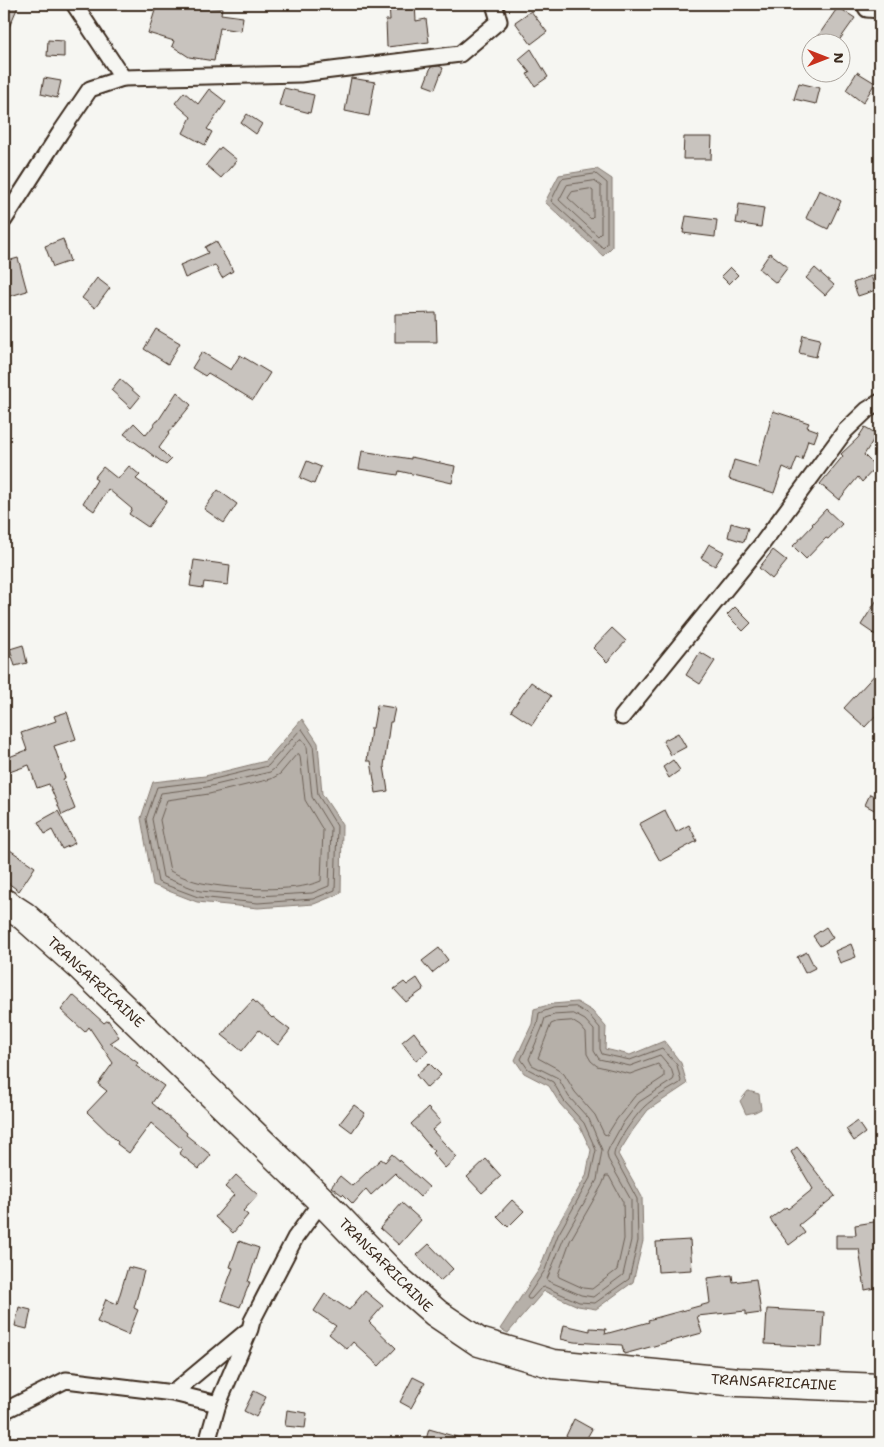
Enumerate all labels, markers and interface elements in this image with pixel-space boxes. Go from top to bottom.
north arrow [802,32,852,82]
text: N [830,52,848,64]
street label: TRANSAFRICAINE [44,932,148,1032]
street label: TRANSAFRICAINE [335,1214,437,1316]
street label: TRANSAFRICAINE [711,1370,838,1394]

